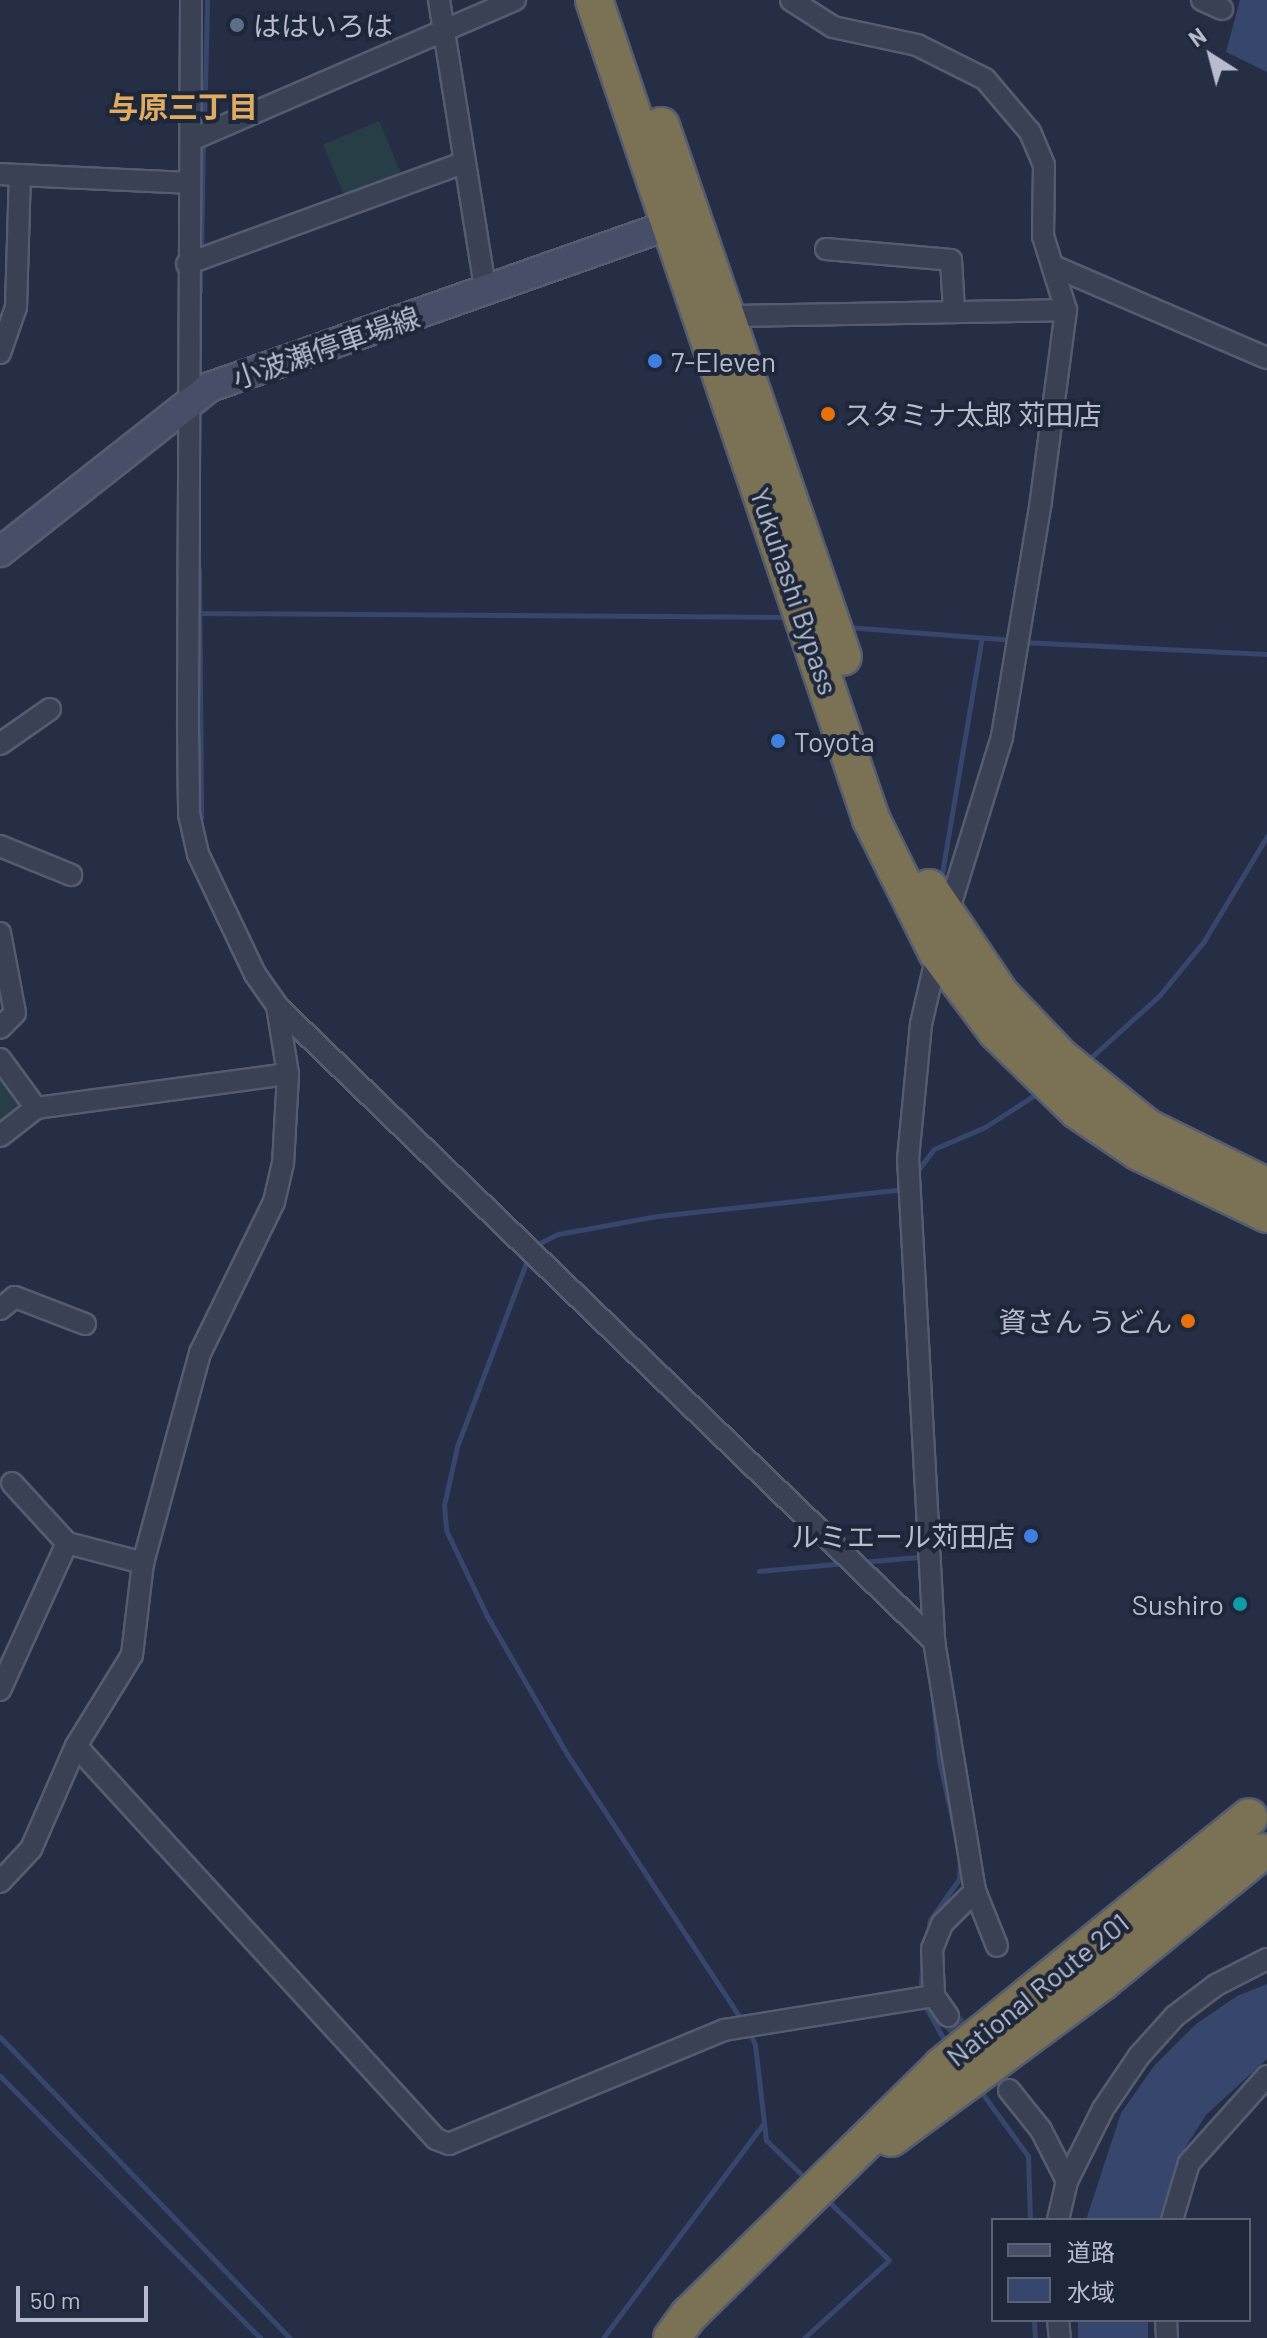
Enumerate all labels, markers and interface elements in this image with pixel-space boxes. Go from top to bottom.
place label: ははいろは [253,8,393,42]
marker: ははいろは [228,16,246,34]
north arrow [1171,16,1251,96]
text: N [1183,22,1210,51]
district label: 与原三丁目 [108,88,258,124]
street label: 小波瀬停車場線 [228,299,424,395]
place label: 7-Eleven [671,344,776,378]
marker: 7-Eleven [646,352,664,370]
place label: スタミナ太郎 苅田店 [844,397,1102,431]
marker: スタミナ太郎 苅田店 [819,405,837,423]
street label: Yukuhashi Bypass [744,483,846,699]
place label: Toyota [794,724,875,758]
marker: Toyota [769,732,787,750]
place label: 資さん うどん [998,1304,1172,1338]
marker: 資さん うどん [1179,1312,1197,1330]
place label: ルミエール苅田店 [791,1519,1015,1553]
marker: ルミエール苅田店 [1022,1527,1040,1545]
place label: Sushiro [1132,1587,1224,1621]
marker: Sushiro [1231,1595,1249,1613]
street label: National Route 201 [939,1905,1135,2073]
legend [991,2218,1251,2322]
text: 道路 [1067,2237,1115,2266]
scale bar [20,2270,152,2320]
text: 水域 [1067,2277,1115,2306]
text: 50 m [30,2285,81,2314]

